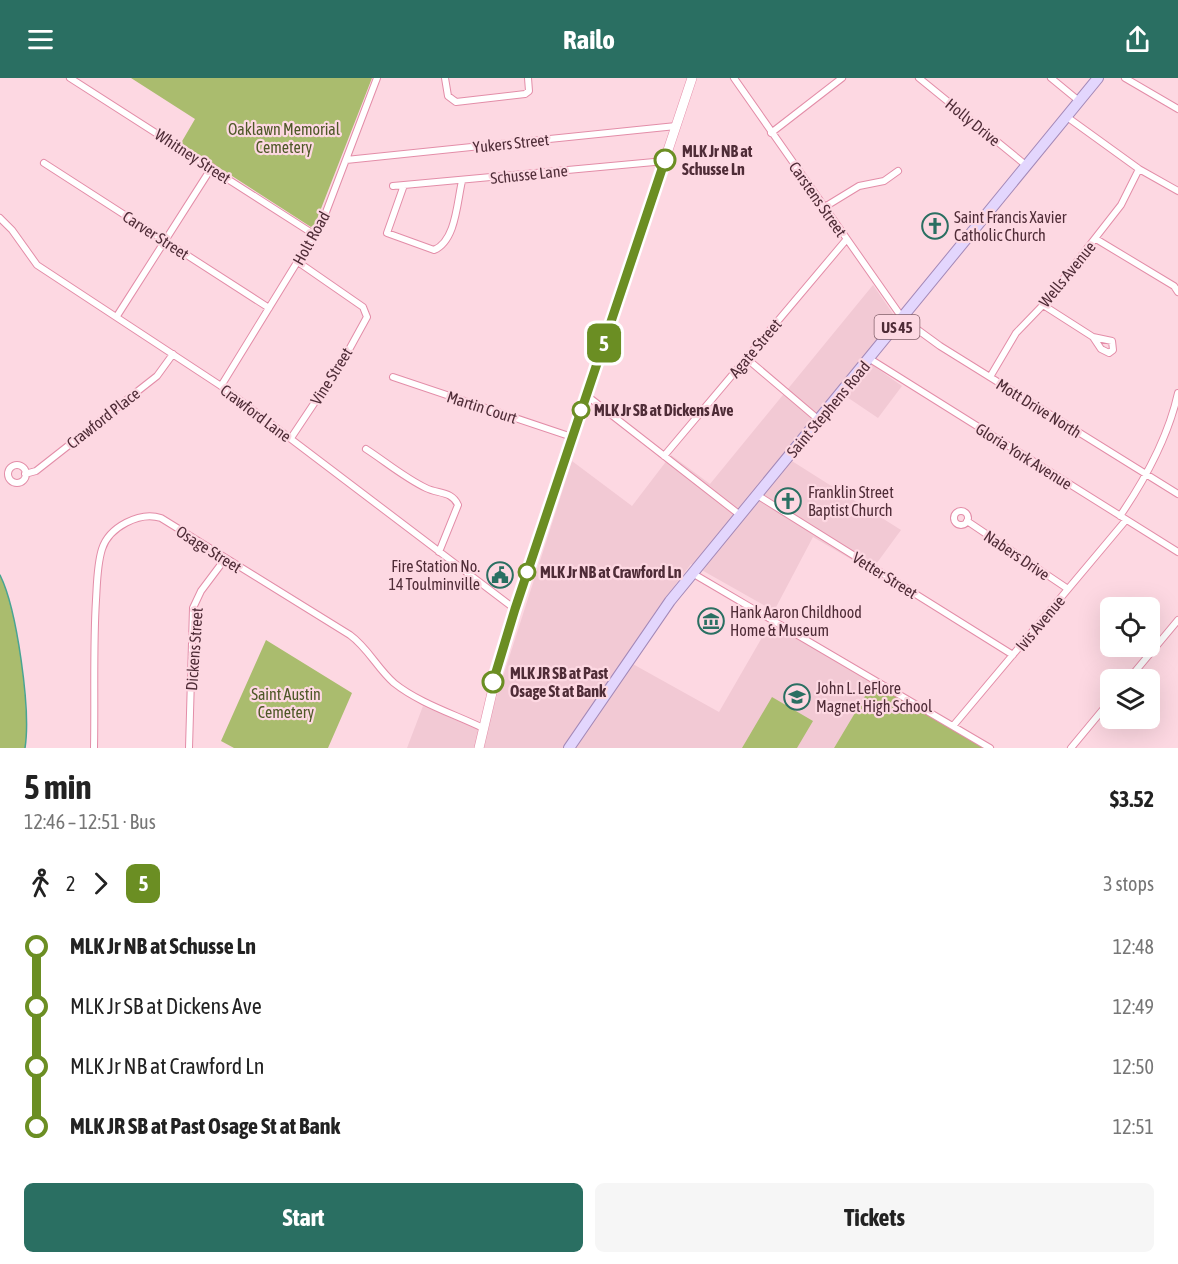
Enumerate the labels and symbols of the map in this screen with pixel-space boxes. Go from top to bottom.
street label: Holly Drive [941,95,1004,150]
park label: Oaklawn Memorial Cemetery [228,120,341,157]
street label: Whitney Street [151,125,234,188]
street label: Yukers Street [472,130,550,156]
place label: MLK Jr NB at Schusse Ln [682,142,753,178]
marker: MLK Jr NB at Schusse Ln [654,149,676,171]
street label: Carstens Street [786,158,851,240]
street label: Schusse Lane [489,161,569,187]
street label: Carver Street [120,207,193,263]
street label: Holt Road [289,208,333,268]
place label: Saint Francis Xavier Catholic Church [954,208,1067,244]
church icon: Saint Francis Xavier Catholic Church [920,211,950,241]
street label: Wells Avenue [1035,238,1099,310]
street label: Agate Street [725,315,786,382]
road number: US 45 [874,315,920,339]
line badge: 5 [584,324,624,362]
street label: Vine Street [306,344,356,408]
street label: Saint Stephens Road [783,357,874,461]
street label: Mott Drive North [993,375,1085,441]
street label: Crawford Lane [217,381,295,445]
street label: Crawford Place [63,384,143,452]
street label: Martin Court [445,387,520,427]
marker: MLK Jr SB at Dickens Ave [572,401,590,419]
place label: MLK Jr SB at Dickens Ave [594,401,733,419]
street label: Gloria York Avenue [973,419,1075,493]
place label: Franklin Street Baptist Church [808,483,894,520]
church icon: Franklin Street Baptist Church [773,486,803,516]
street label: Osage Street [173,522,245,577]
street label: Nabers Drive [981,526,1053,584]
street label: Vetter Street [849,548,921,602]
place label: Fire Station No. 14 Toulminville [388,557,480,593]
public building icon: Fire Station No. 14 Toulminville [485,560,515,590]
marker: MLK Jr NB at Crawford Ln [518,563,536,581]
place label: MLK Jr NB at Crawford Ln [540,563,682,581]
street label: Ivis Avenue [1012,592,1068,654]
place label: Hank Aaron Childhood Home & Museum [730,603,862,639]
street label: Dickens Street [182,606,206,691]
museum icon: Hank Aaron Childhood Home & Museum [696,606,726,636]
place label: MLK JR SB at Past Osage St at Bank [510,664,609,700]
marker: MLK JR SB at Past Osage St at Bank [482,671,504,693]
place label: John L. LeFlore Magnet High School [816,679,933,716]
school or university icon: John L. LeFlore Magnet High School [782,682,812,712]
park label: Saint Austin Cemetery [251,685,321,722]

